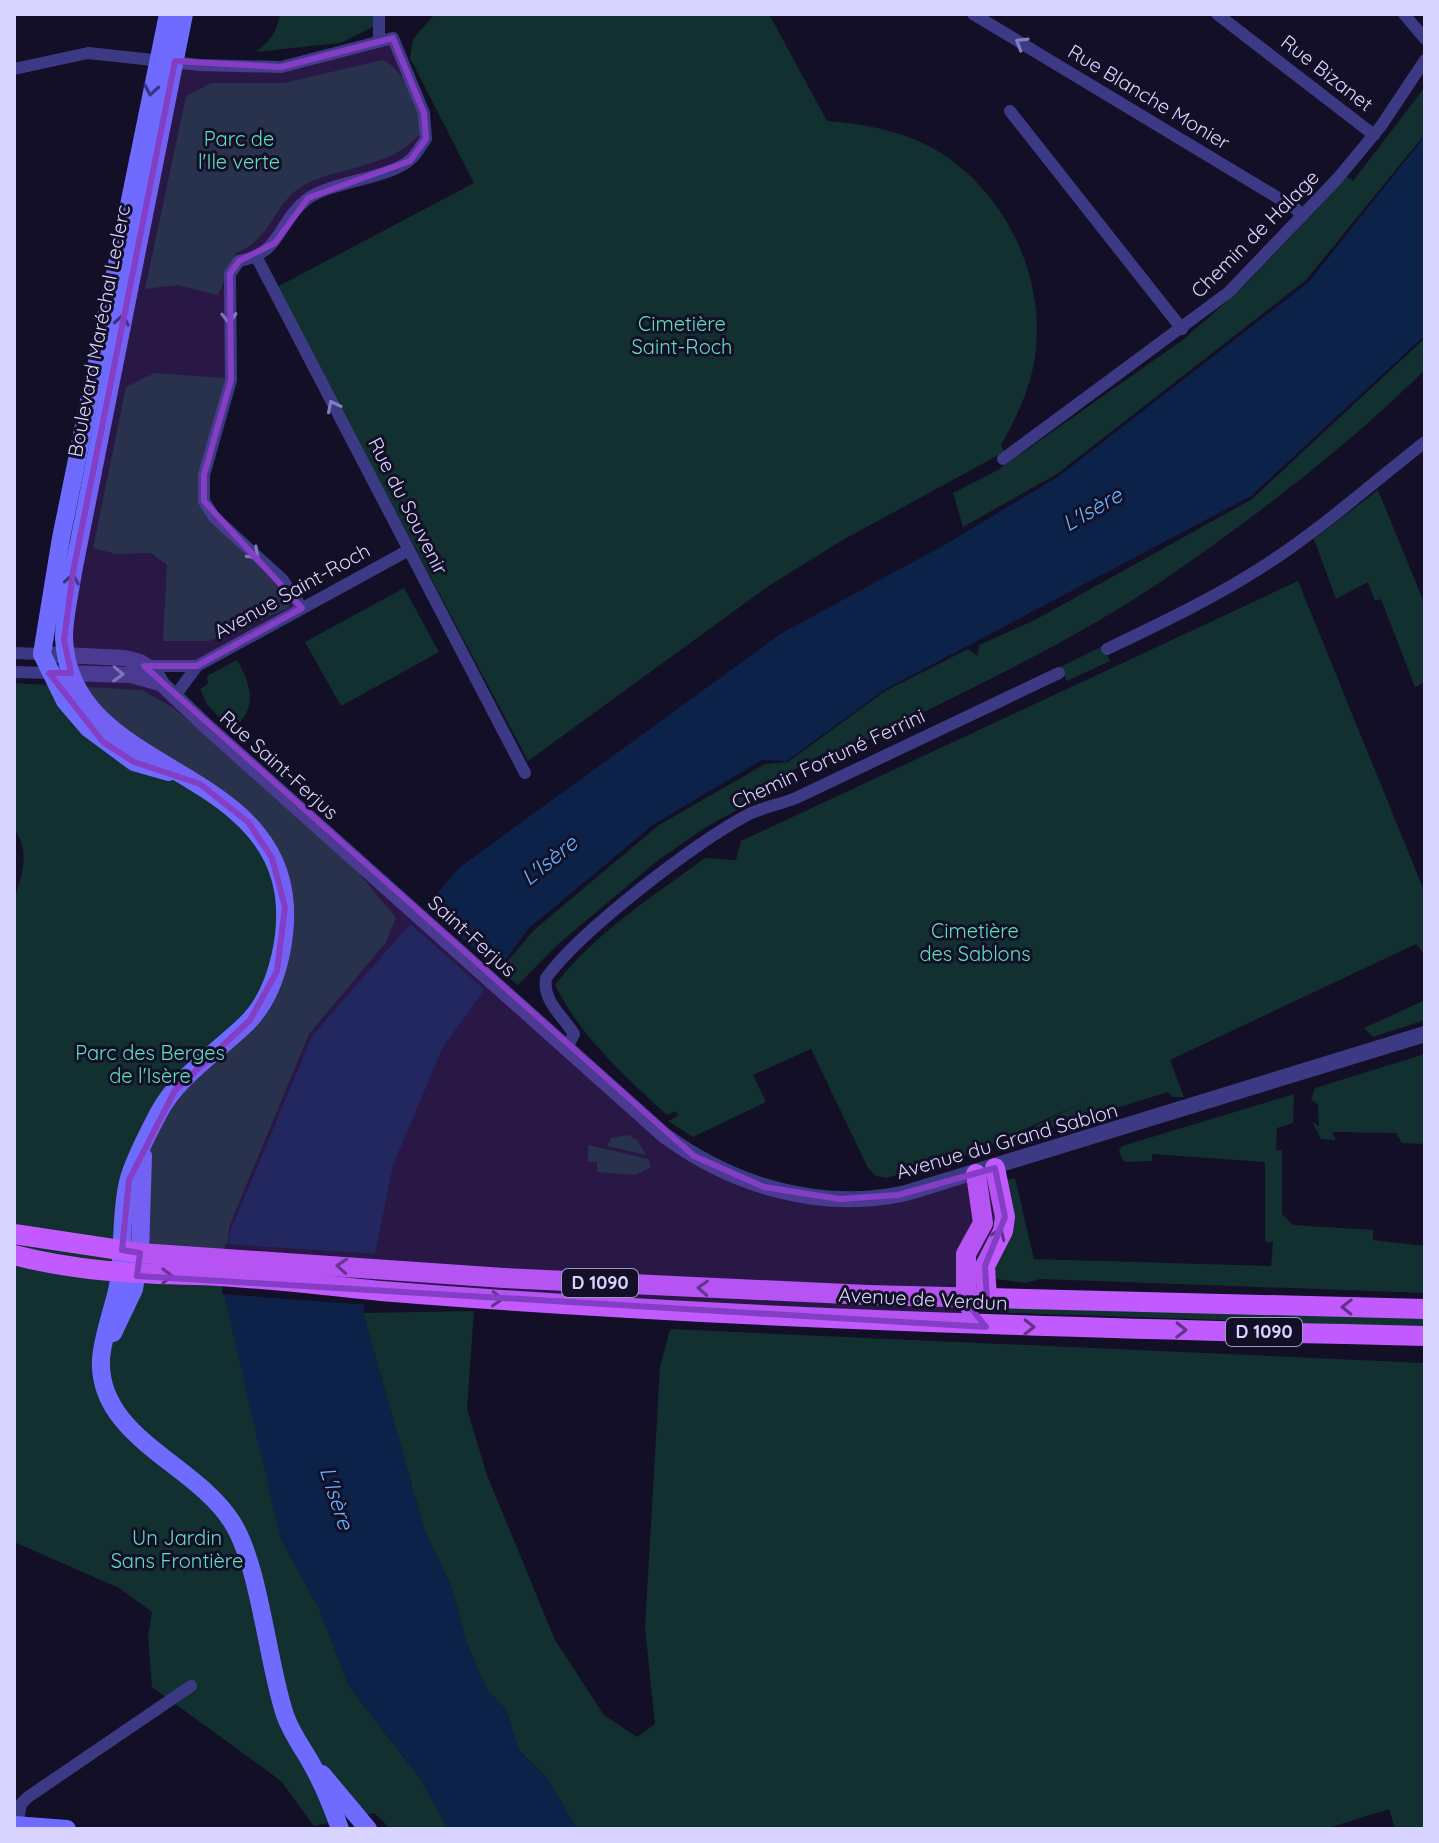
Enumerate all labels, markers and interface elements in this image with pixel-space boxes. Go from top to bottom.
street label: Rue Bizanet [1276,29,1379,116]
one-way arrow [1015,38,1030,53]
street label: Rue Blanche Monier [1064,38,1235,155]
one-way arrow [143,83,160,97]
park label: Parc de l'Ile verte [198,126,280,174]
street label: Chemin de Halage [1185,164,1324,303]
street label: Boulevard Maréchal Leclerc [62,203,135,459]
park label: Cimetière Saint-Roch [632,311,732,359]
one-way arrow [220,312,237,325]
one-way arrow [113,313,130,327]
one-way arrow [328,400,343,415]
street label: Rue du Souvenir [363,433,454,579]
water label: L'Isère [1057,480,1128,537]
street label: Avenue Saint-Roch [209,537,374,644]
one-way arrow [245,544,259,559]
one-way arrow [63,573,80,586]
one-way arrow [112,666,125,683]
street label: Chemin Fortuné Ferrini [727,703,928,814]
street label: Rue Saint-Ferjus [215,705,344,824]
water label: L'Isère [515,828,584,891]
street label: Saint-Ferjus [423,890,521,982]
park label: Cimetière des Sablons [919,918,1031,966]
park label: Parc des Berges de l'Isère [75,1040,225,1088]
street label: Avenue du Grand Sablon [893,1097,1121,1184]
one-way arrow [989,1227,1005,1242]
one-way arrow [335,1258,348,1275]
one-way arrow [161,1267,174,1285]
road number: D 1090 [562,1269,638,1297]
one-way arrow [696,1279,709,1296]
street label: Avenue de Verdun [838,1282,1008,1315]
one-way arrow [491,1291,504,1308]
one-way arrow [1340,1299,1353,1316]
road number: D 1090 [1226,1318,1302,1346]
one-way arrow [1023,1319,1036,1336]
one-way arrow [1175,1322,1188,1339]
water label: L'Isère [314,1463,361,1535]
park label: Un Jardin Sans Frontière [111,1525,243,1573]

